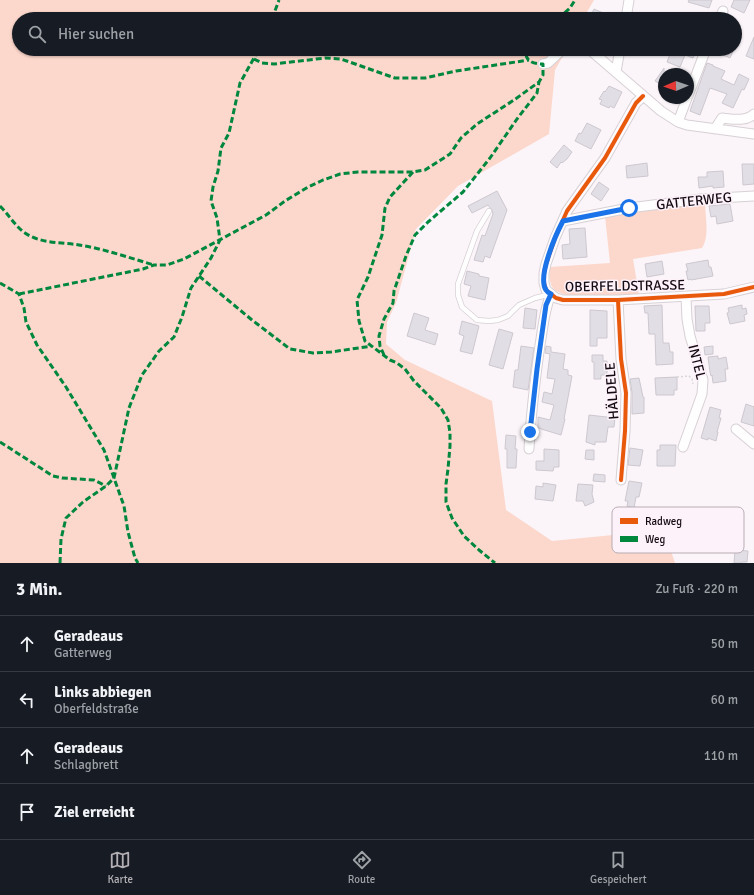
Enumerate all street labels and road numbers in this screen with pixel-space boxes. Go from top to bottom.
street label: GATTERWEG [655,189,733,213]
street label: OBERFELDSTRASSE [565,276,685,296]
street label: INTEL [684,343,710,381]
street label: HÄLDELE [602,362,622,420]

